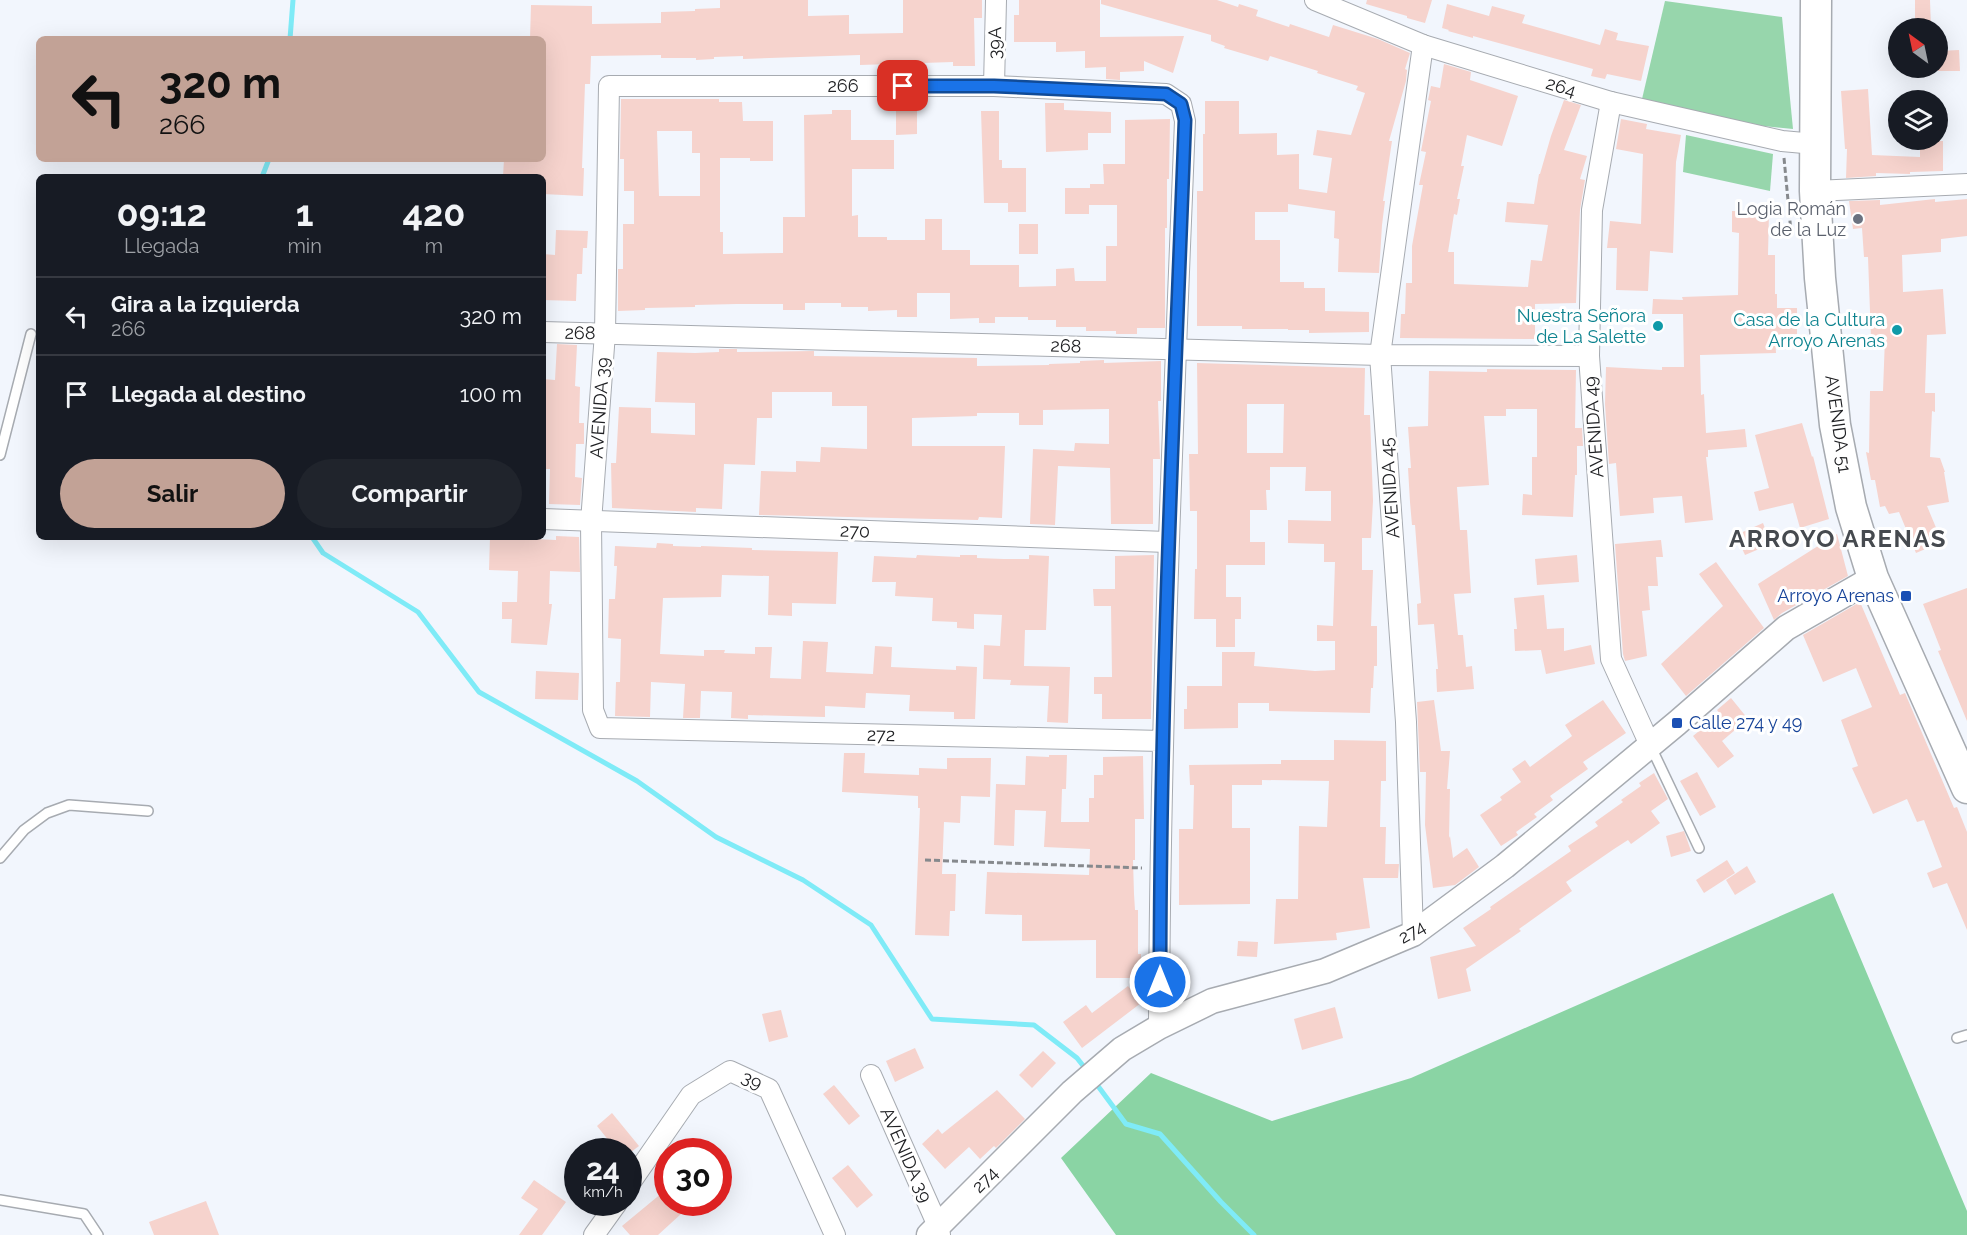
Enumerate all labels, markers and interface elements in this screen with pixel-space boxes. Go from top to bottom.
north arrow [1888,18,1948,78]
map controls [1888,18,1948,150]
street label: 39A [984,27,1005,59]
text: 320 m [159,59,281,108]
icon: left [60,60,138,138]
pin [877,60,928,111]
icon: arrive [886,69,919,102]
street label: 264 [1544,72,1579,101]
street label: 266 [827,75,859,96]
button: layers [1888,90,1948,150]
text: 266 [159,109,206,140]
text: 09:12 [117,192,207,234]
text: 1 [296,192,314,234]
text: 420 [402,192,465,234]
place label: Logia Román de la Luz [1737,198,1846,240]
marker: Logia Román de la Luz [1851,212,1865,226]
text: Llegada [124,234,199,258]
text: min [287,234,322,258]
text: m [425,234,443,258]
text: Gira a la izquierda [111,291,300,317]
icon: left [60,300,93,333]
text: 320 m [459,303,522,329]
place label: Nuestra Señora de La Salette [1517,305,1646,347]
place label: Casa de la Cultura Arroyo Arenas [1733,309,1885,351]
text: 266 [111,317,146,341]
marker: Nuestra Señora de La Salette [1651,319,1665,333]
street label: 268 [564,322,596,343]
marker: Casa de la Cultura Arroyo Arenas [1890,323,1904,337]
street label: 268 [1050,334,1082,357]
street label: AVENIDA 39 [585,357,614,459]
street label: AVENIDA 51 [1821,374,1856,475]
street label: AVENIDA 49 [1579,376,1608,478]
icon: arrive [60,378,93,411]
text: Llegada al destino [111,381,306,407]
text: 100 m [460,381,522,407]
street label: AVENIDA 45 [1375,437,1403,539]
button: Salir [60,459,285,528]
button: Compartir [297,459,522,528]
street label: 270 [840,519,870,542]
district label: ARROYO ARENAS [1729,524,1947,553]
place label: Arroyo Arenas [1777,585,1894,606]
marker: Arroyo Arenas [1899,589,1913,603]
place label: Calle 274 y 49 [1689,712,1802,733]
marker: Calle 274 y 49 [1670,716,1684,730]
street label: 272 [867,724,895,745]
street label: 274 [1394,915,1429,948]
position arrow [1128,950,1192,1014]
street label: 39 [739,1066,766,1093]
street label: AVENIDA 39 [876,1104,937,1205]
speed limit sign: 30 [654,1138,732,1216]
text: 24 [586,1152,620,1187]
street label: 274 [967,1162,1002,1197]
text: km/h [583,1183,623,1201]

